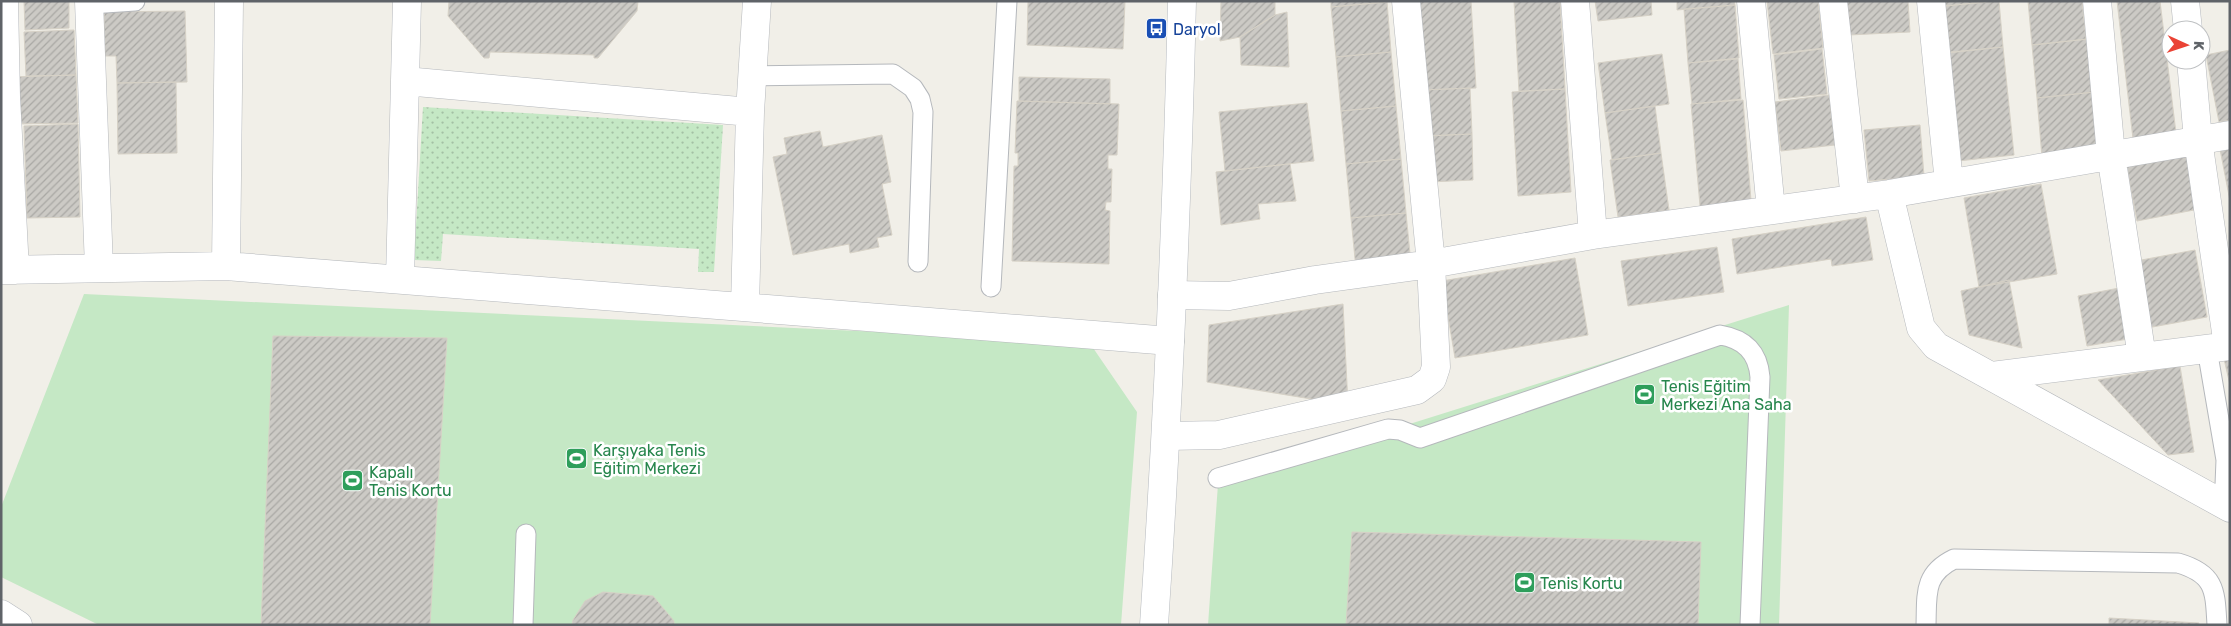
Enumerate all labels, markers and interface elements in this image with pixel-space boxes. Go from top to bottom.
bus stop icon: Daryol [1145,17,1169,41]
place label: Daryol [1173,20,1221,39]
north arrow [2161,20,2211,70]
text: K [2190,41,2207,51]
place label: Tenis Eğitim Merkezi Ana Saha [1661,377,1792,414]
sports icon: Tenis Eğitim Merkezi Ana Saha [1633,383,1657,407]
place label: Karşıyaka Tenis Eğitim Merkezi [593,441,706,478]
sports icon: Karşıyaka Tenis Eğitim Merkezi [565,447,589,471]
place label: Kapalı Tenis Kortu [369,463,452,500]
sports icon: Kapalı Tenis Kortu [341,469,365,493]
sports icon: Tenis Kortu [1512,571,1536,595]
place label: Tenis Kortu [1540,574,1623,593]

